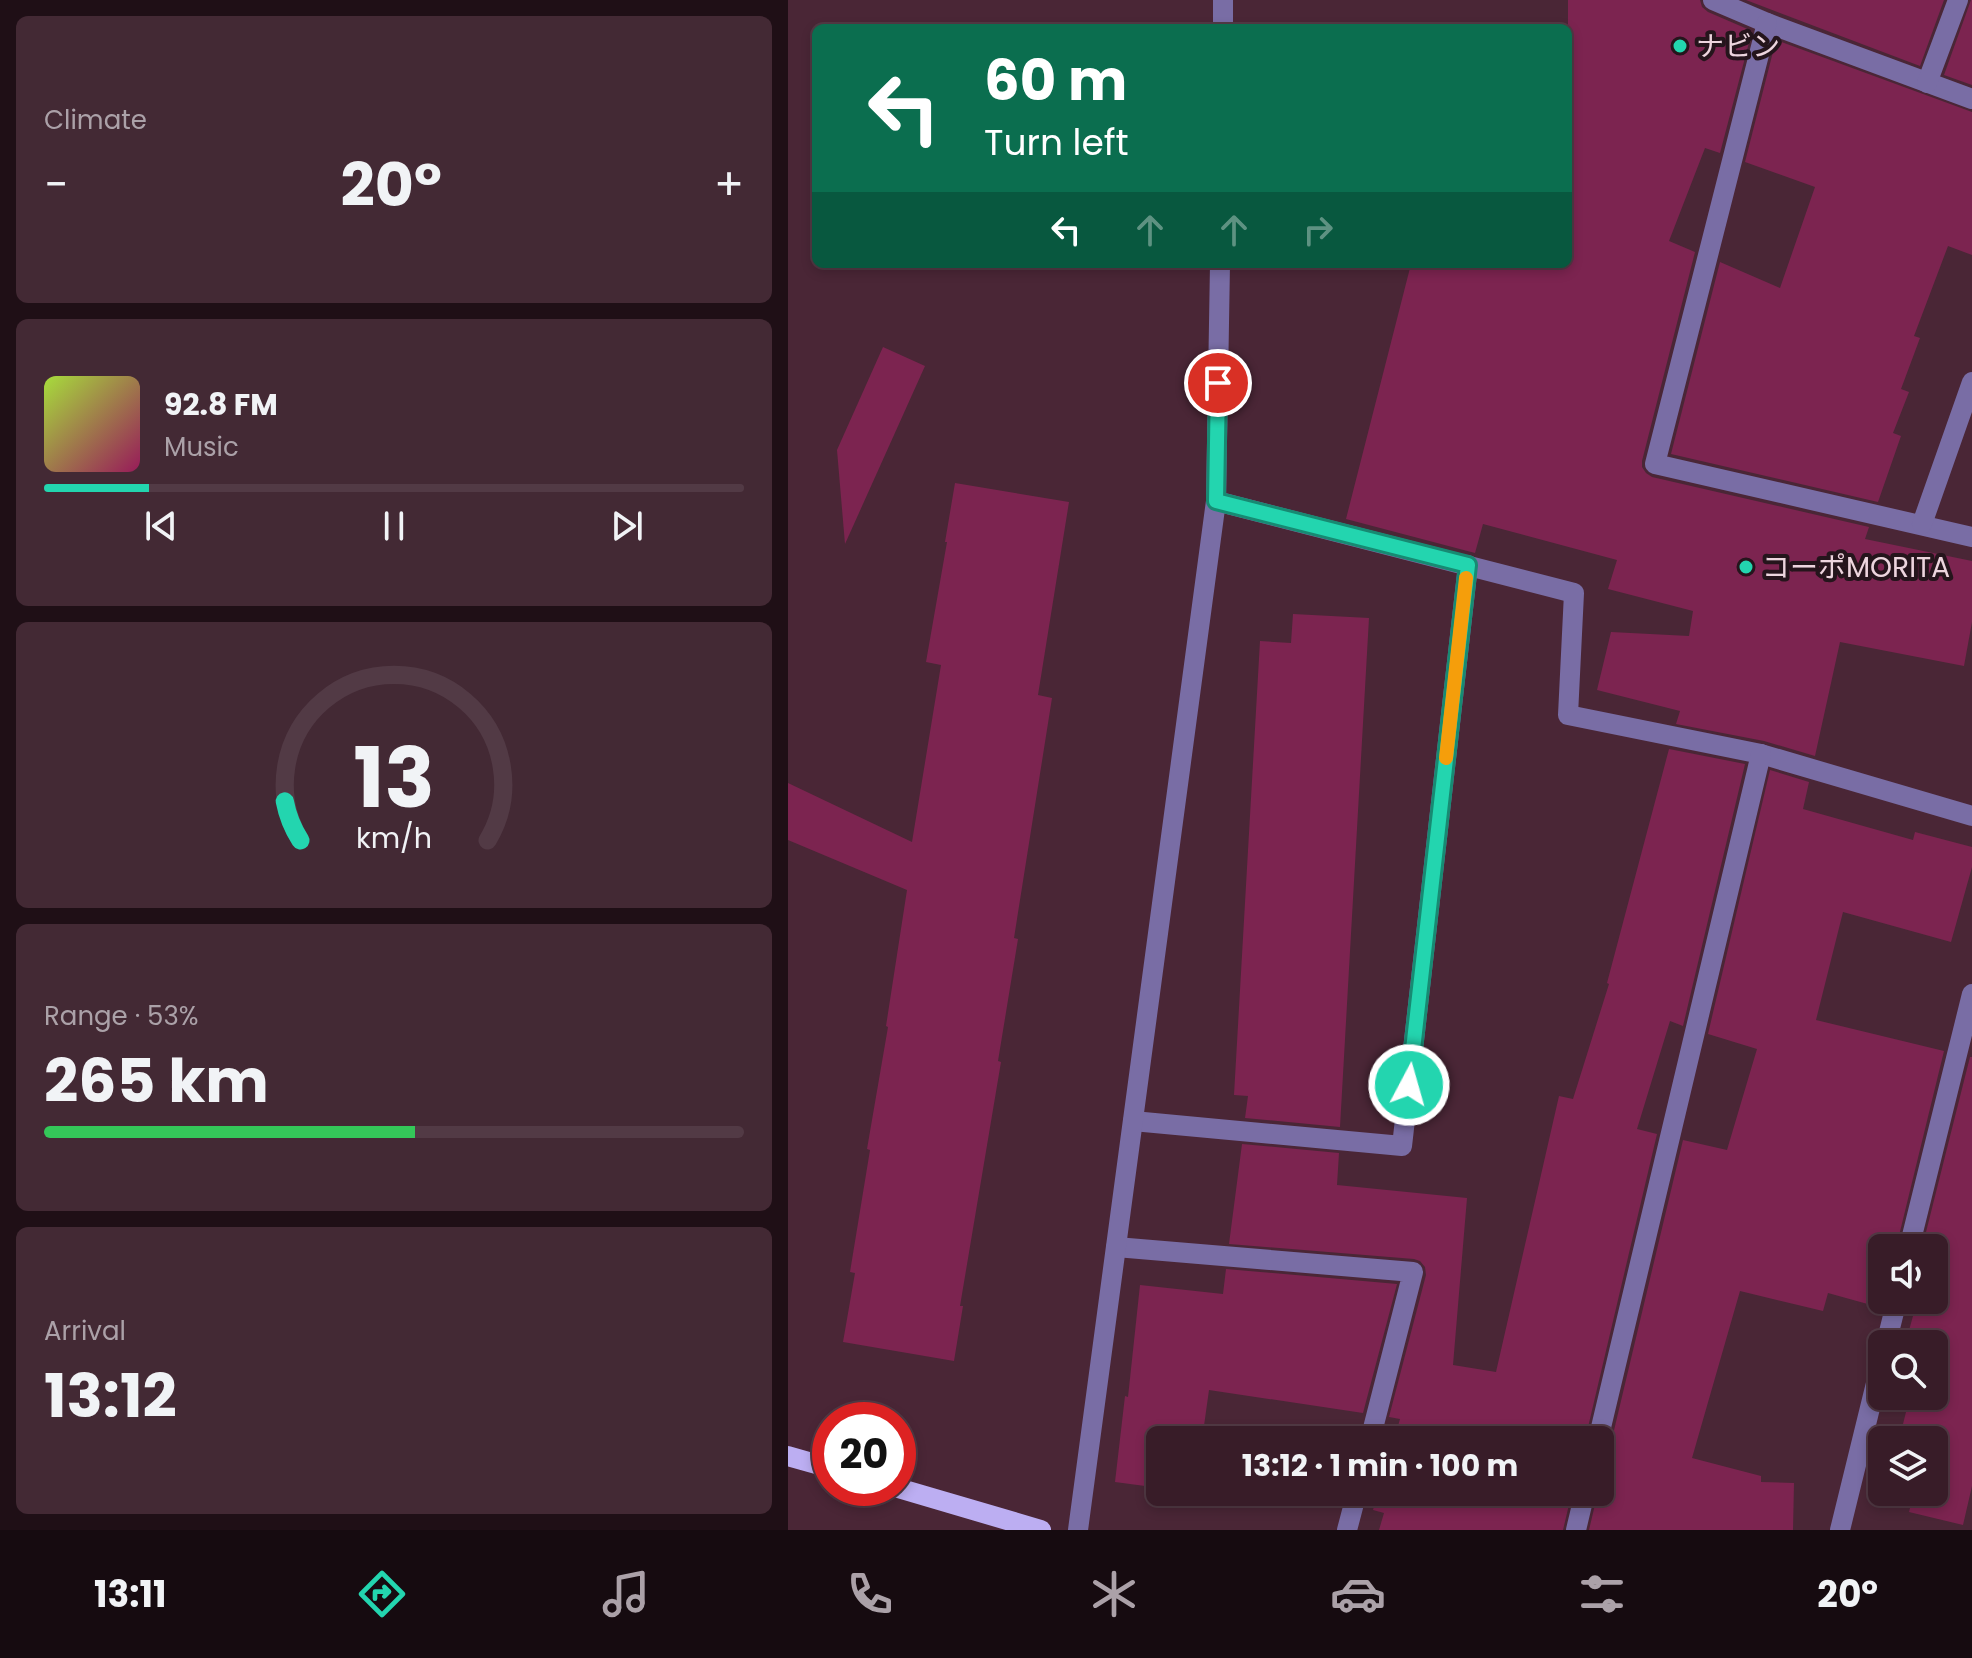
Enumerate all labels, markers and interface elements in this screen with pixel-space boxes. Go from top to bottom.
place label: ナビン [1696,27,1780,66]
marker: ナビン [1671,37,1689,55]
text: 60 m [984,41,1127,120]
icon: left [852,56,956,160]
text: Climate [44,102,147,138]
text: Turn left [984,117,1129,168]
text: 20° [341,143,442,227]
text: − [44,154,68,215]
text: + [714,154,744,215]
icon: left [1044,208,1088,252]
icon: ahead [1128,208,1172,252]
icon: ahead [1212,208,1256,252]
icon: right [1296,208,1340,252]
pin [1184,349,1252,417]
icon: arrive [1196,361,1240,405]
text: 92.8 FM [164,383,278,426]
text: Music [164,429,239,465]
icon: previous [139,504,183,548]
icon: pause [372,504,416,548]
icon: next [605,504,649,548]
place label: コーポMORITA [1762,548,1950,587]
marker: コーポMORITA [1737,558,1755,576]
text: 13 [353,720,435,836]
text: km/h [356,818,432,858]
text: Range · 53% [44,998,199,1034]
text: 265 km [44,1039,269,1123]
position arrow [1367,1043,1451,1127]
map controls [1868,1234,1948,1506]
button: sound [1868,1234,1948,1314]
text: Arrival [44,1313,126,1349]
button: search [1868,1330,1948,1410]
text: 13:12 [44,1354,177,1438]
speed limit sign: 20 [812,1402,916,1506]
button: layers [1868,1426,1948,1506]
text: 13:12 · 1 min · 100 m [1242,1444,1518,1487]
icon: directions [354,1566,410,1622]
icon: music [598,1566,654,1622]
icon: phone [842,1566,898,1622]
icon: climate [1086,1566,1142,1622]
icon: car [1330,1566,1386,1622]
icon: filters [1574,1566,1630,1622]
text: 13:11 [94,1569,167,1620]
text: 20° [1817,1569,1878,1620]

